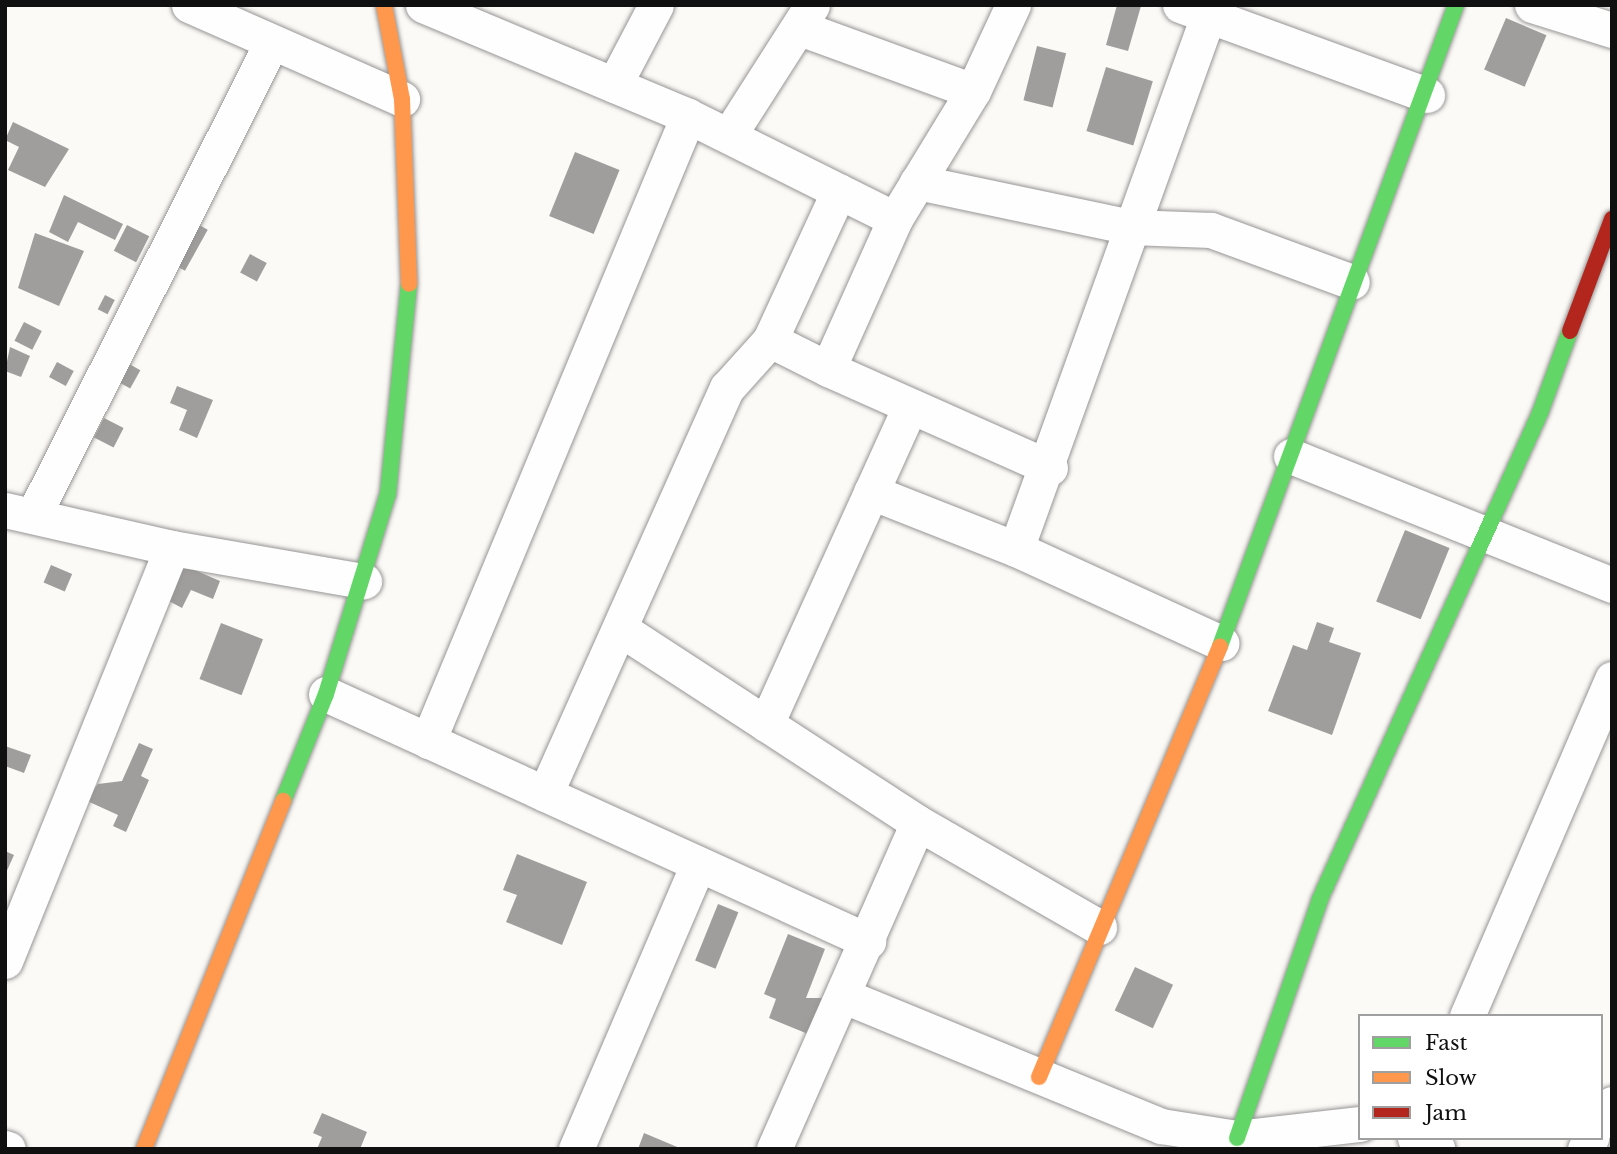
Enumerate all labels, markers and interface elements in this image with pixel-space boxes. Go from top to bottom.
legend [1358,1014,1603,1140]
text: Fast [1425,1030,1467,1056]
text: Slow [1425,1065,1477,1091]
text: Jam [1425,1100,1467,1126]

